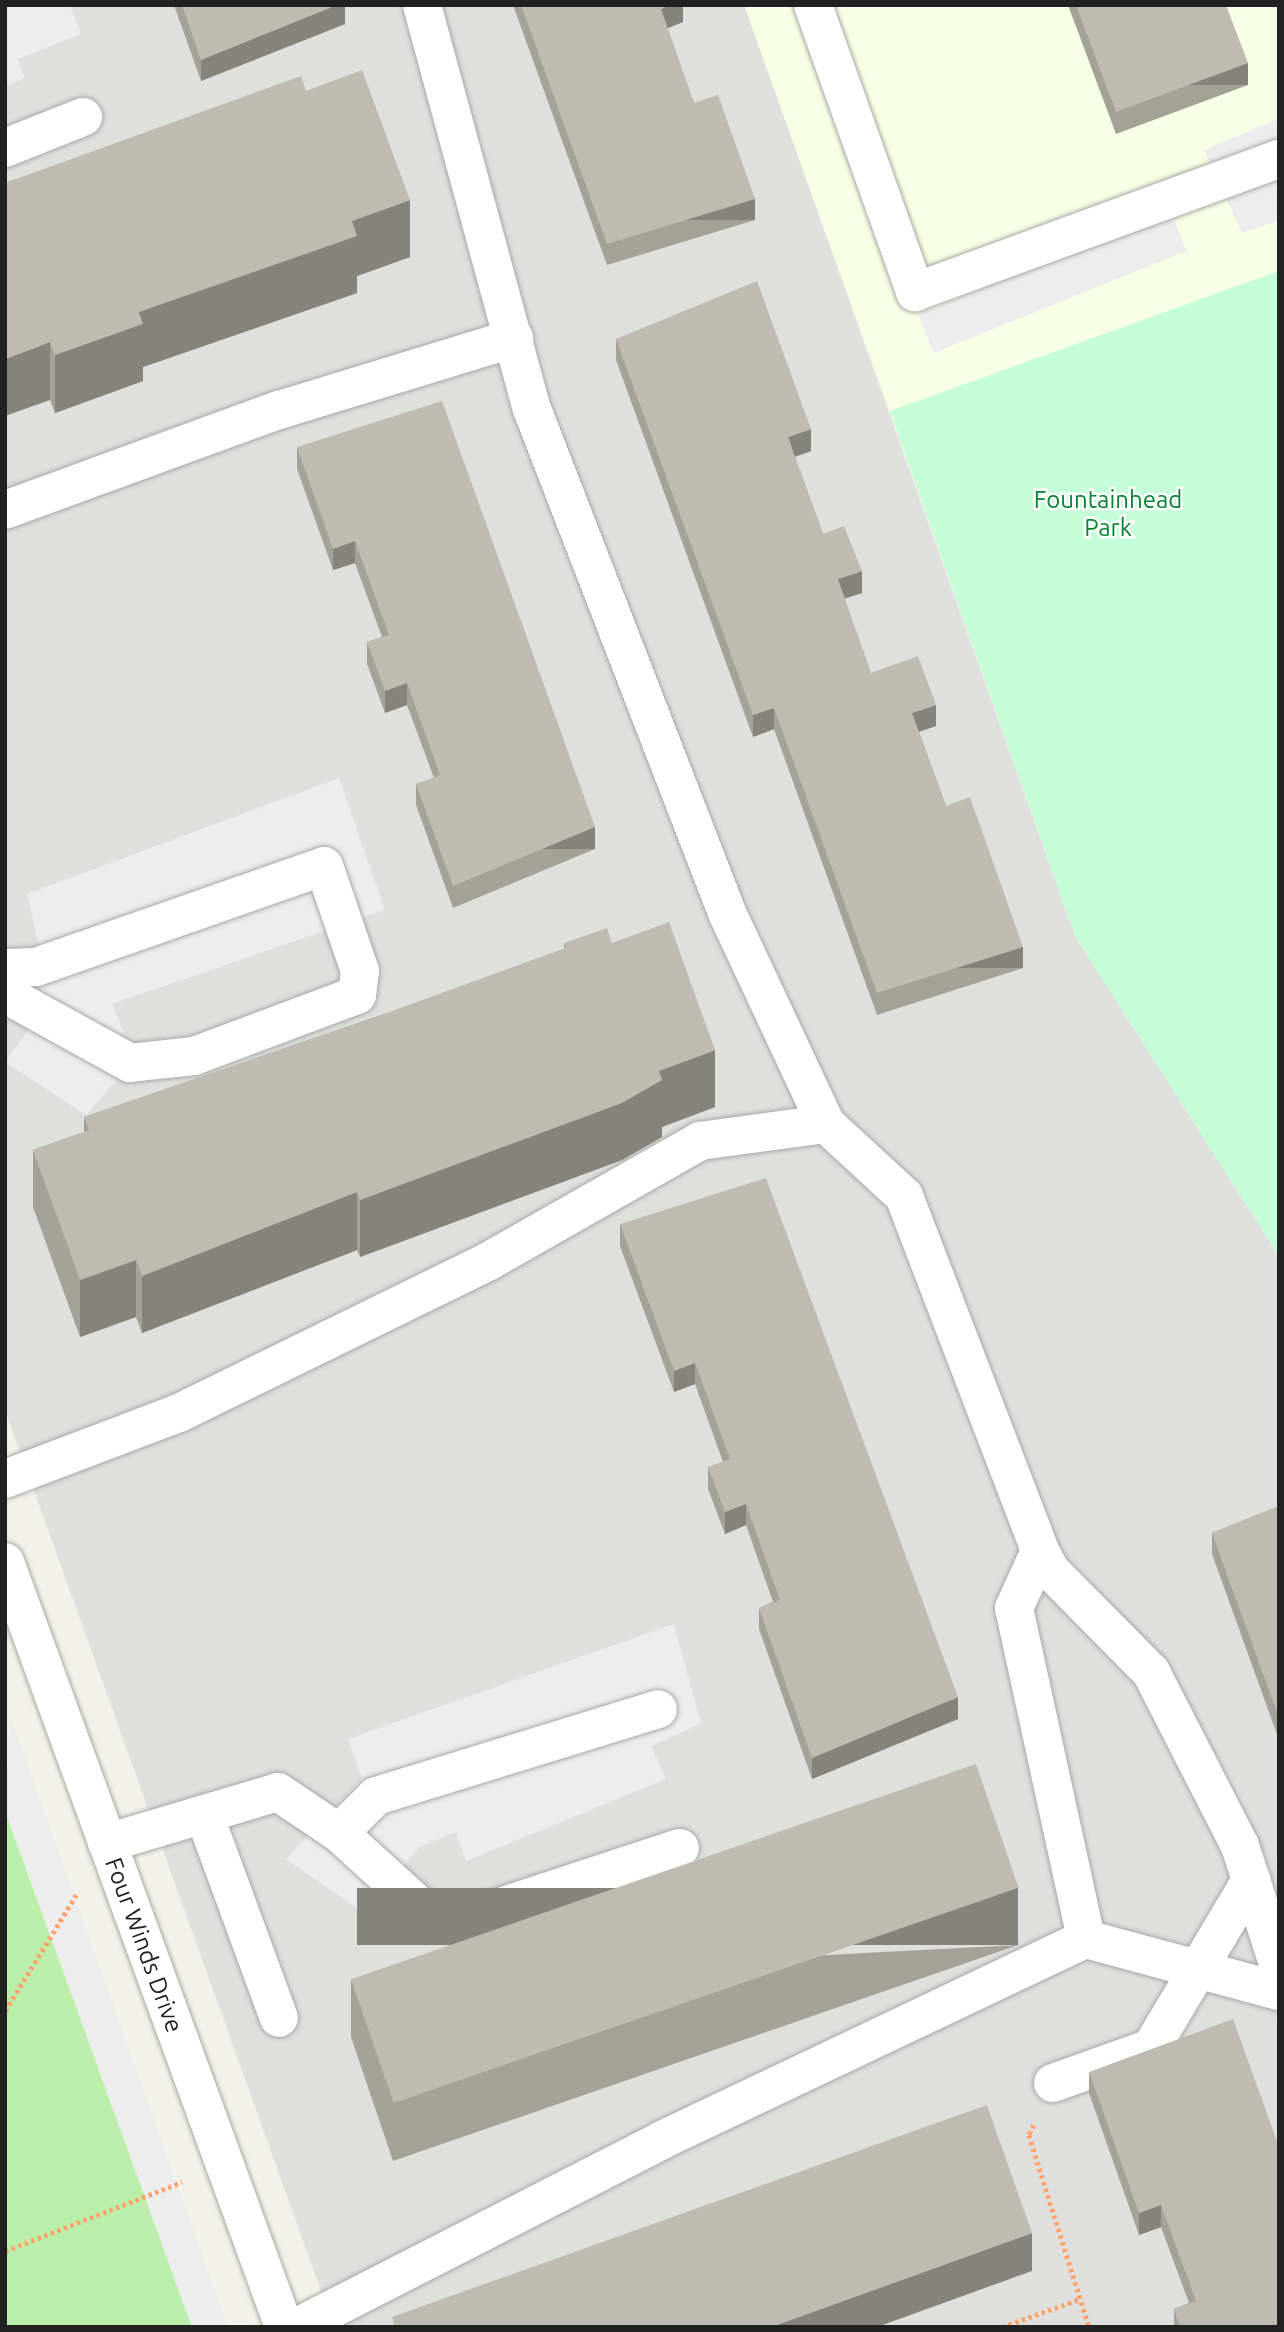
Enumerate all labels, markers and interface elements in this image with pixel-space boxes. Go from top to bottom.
park label: Fountainhead Park [1034,486,1182,542]
street label: Four Winds Drive [99,1854,189,2036]

